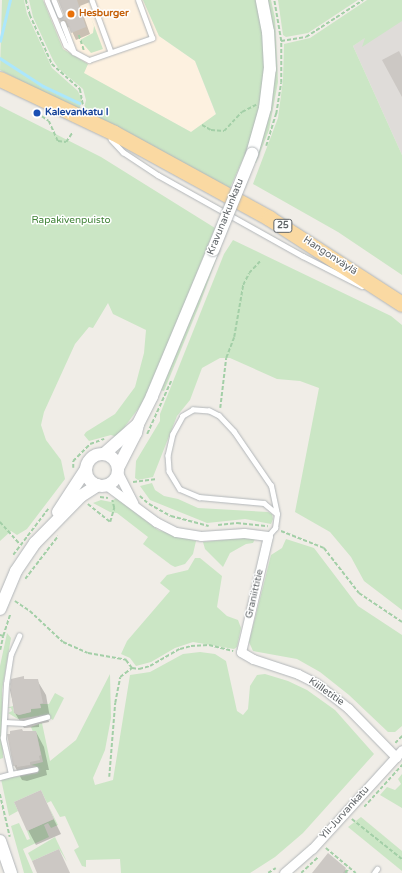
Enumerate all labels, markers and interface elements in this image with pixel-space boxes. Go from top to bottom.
place label: Hesburger [79,8,129,20]
marker: Hesburger [66,9,76,19]
place label: Kalevankatu I [45,107,109,119]
marker: Kalevankatu I [32,108,42,118]
street label: Kravunarkunkatu [205,177,247,257]
park label: Rapakivenpuisto [31,215,111,227]
road number: 25 [273,219,293,233]
street label: Hangonväylä [301,234,359,278]
street label: Graniittitie [244,568,266,620]
street label: Kiilletitie [306,675,346,709]
street label: Yli-Jurvankatu [318,784,372,842]

